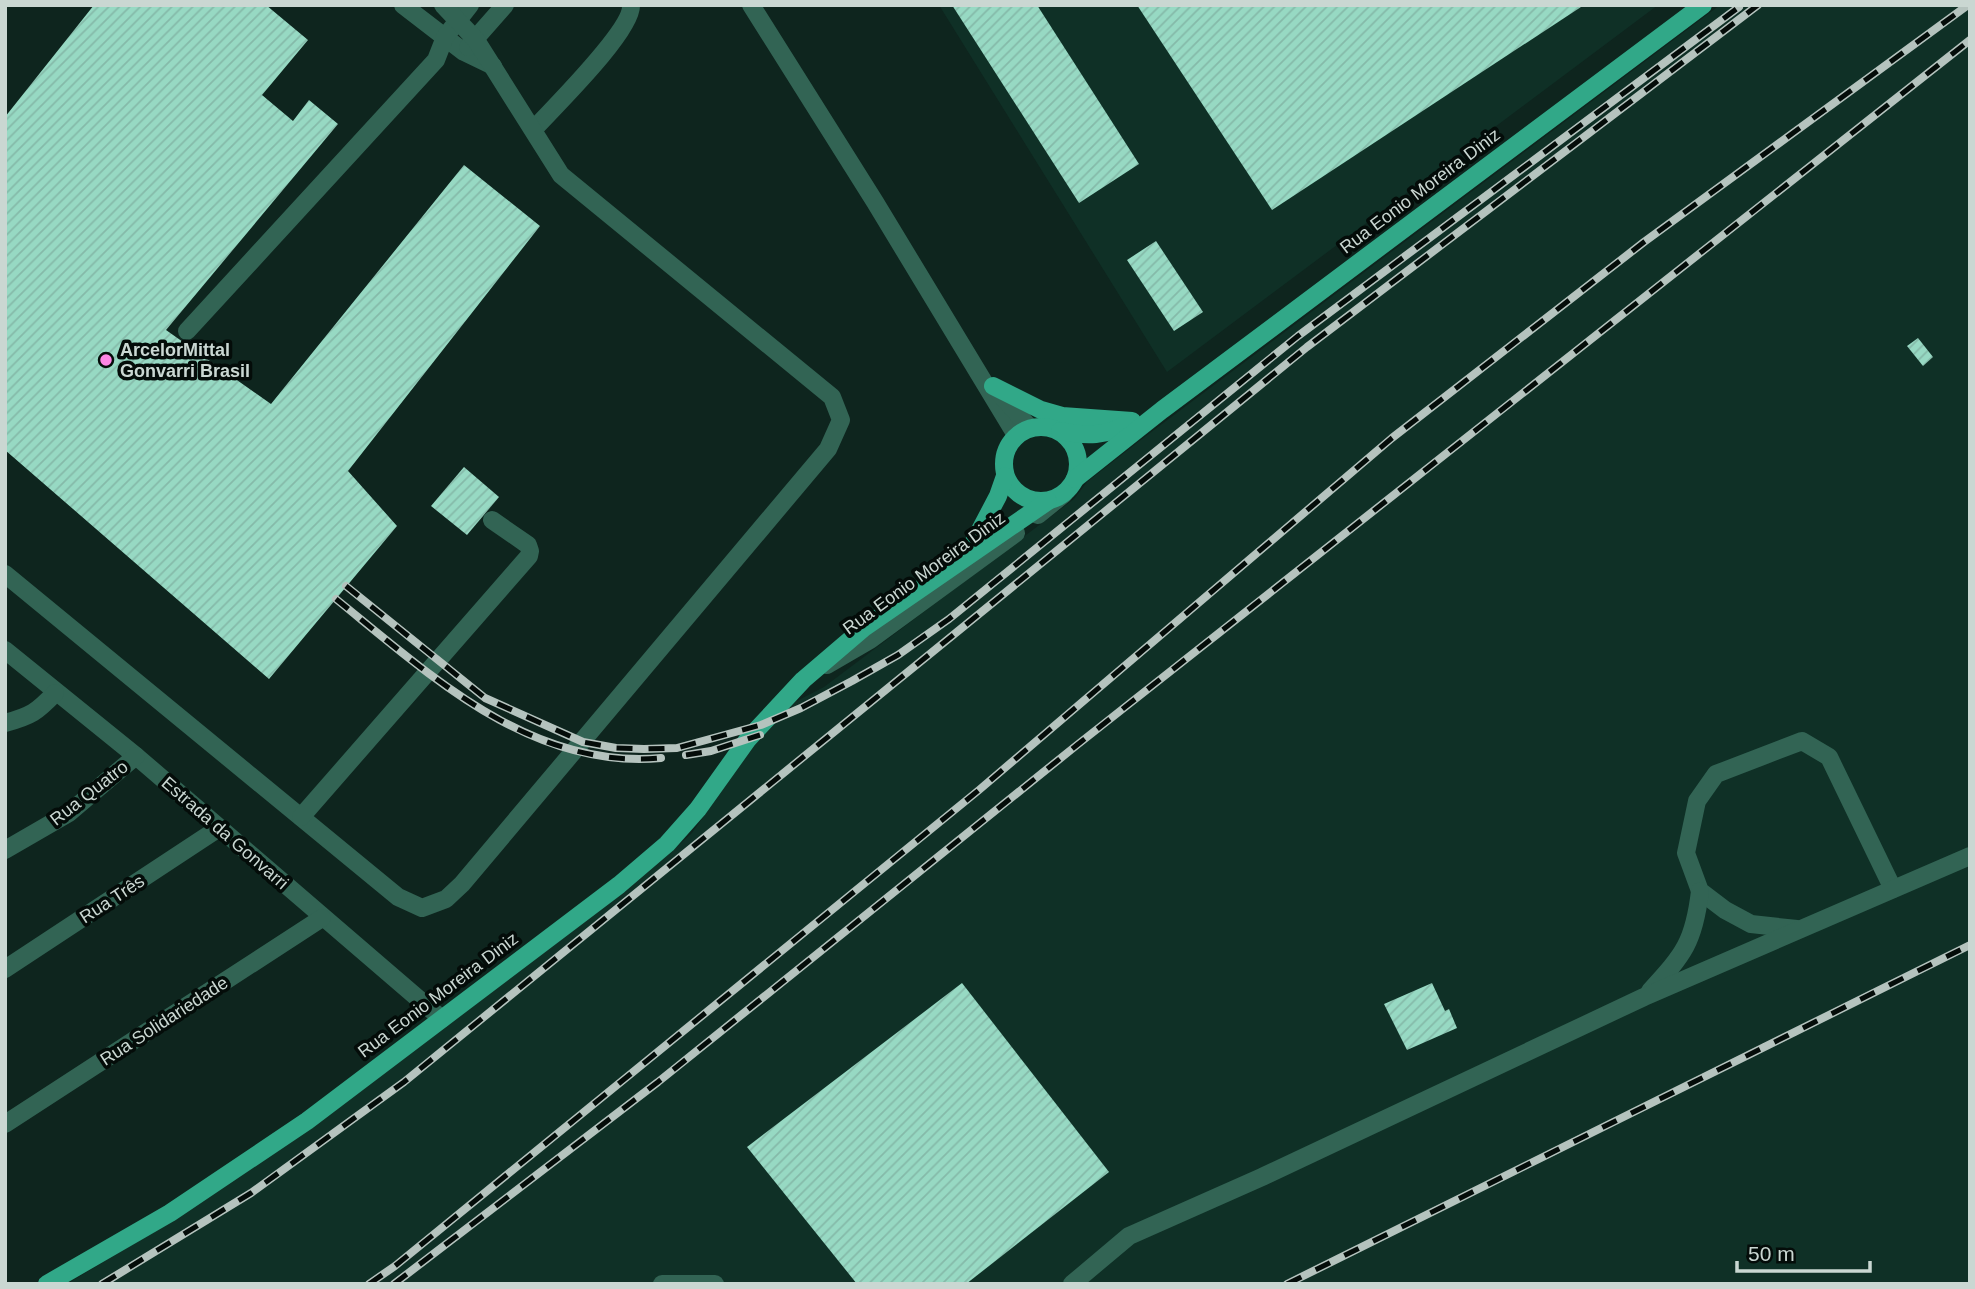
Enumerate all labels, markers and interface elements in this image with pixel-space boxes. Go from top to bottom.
street label: Rua Eonio Moreira Diniz [1336,124,1504,258]
place label: ArcelorMittal Gonvarri Brasil [120,340,250,381]
marker: ArcelorMittal Gonvarri Brasil [98,352,114,368]
street label: Rua Eonio Moreira Diniz [839,508,1009,638]
street label: Rua Quatro [46,756,132,830]
street label: Estrada da Gonvarri [158,773,292,893]
street label: Rua Três [76,871,148,927]
street label: Rua Eonio Moreira Diniz [354,928,522,1062]
street label: Rua Solidariedade [96,972,232,1070]
scale bar [1737,1230,1870,1274]
text: 50 m [1748,1242,1795,1265]

